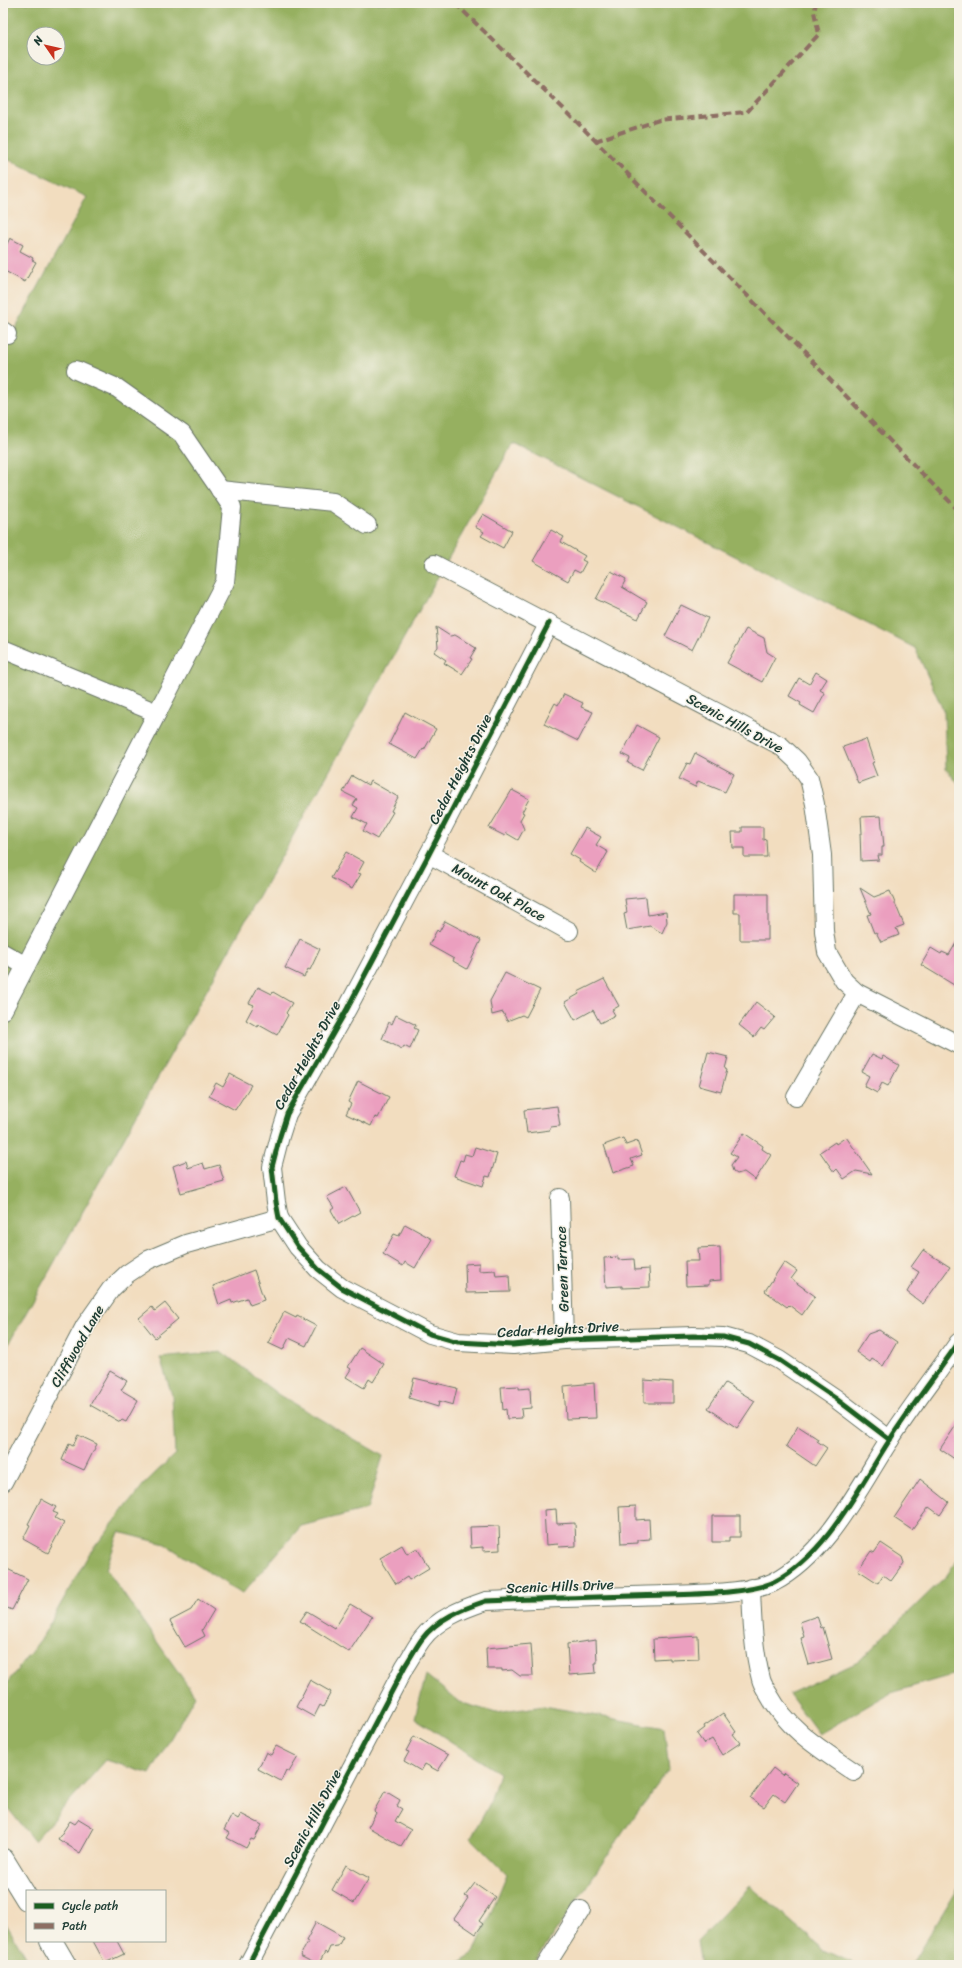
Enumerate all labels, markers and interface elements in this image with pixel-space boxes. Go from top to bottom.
north arrow [26,26,66,66]
text: N [28,32,48,50]
street label: Scenic Hills Drive [682,686,788,761]
street label: Cedar Heights Drive [422,709,499,829]
street label: Mount Oak Place [447,856,550,929]
street label: Cedar Heights Drive [267,996,348,1115]
street label: Green Terrace [549,1226,576,1312]
street label: Cliffwood Lane [44,1300,111,1392]
street label: Cedar Heights Drive [497,1314,620,1345]
street label: Scenic Hills Drive [506,1572,614,1601]
street label: Scenic Hills Drive [276,1765,349,1872]
legend [26,1890,166,1942]
text: Cycle path [62,1895,118,1917]
text: Path [62,1915,87,1937]

